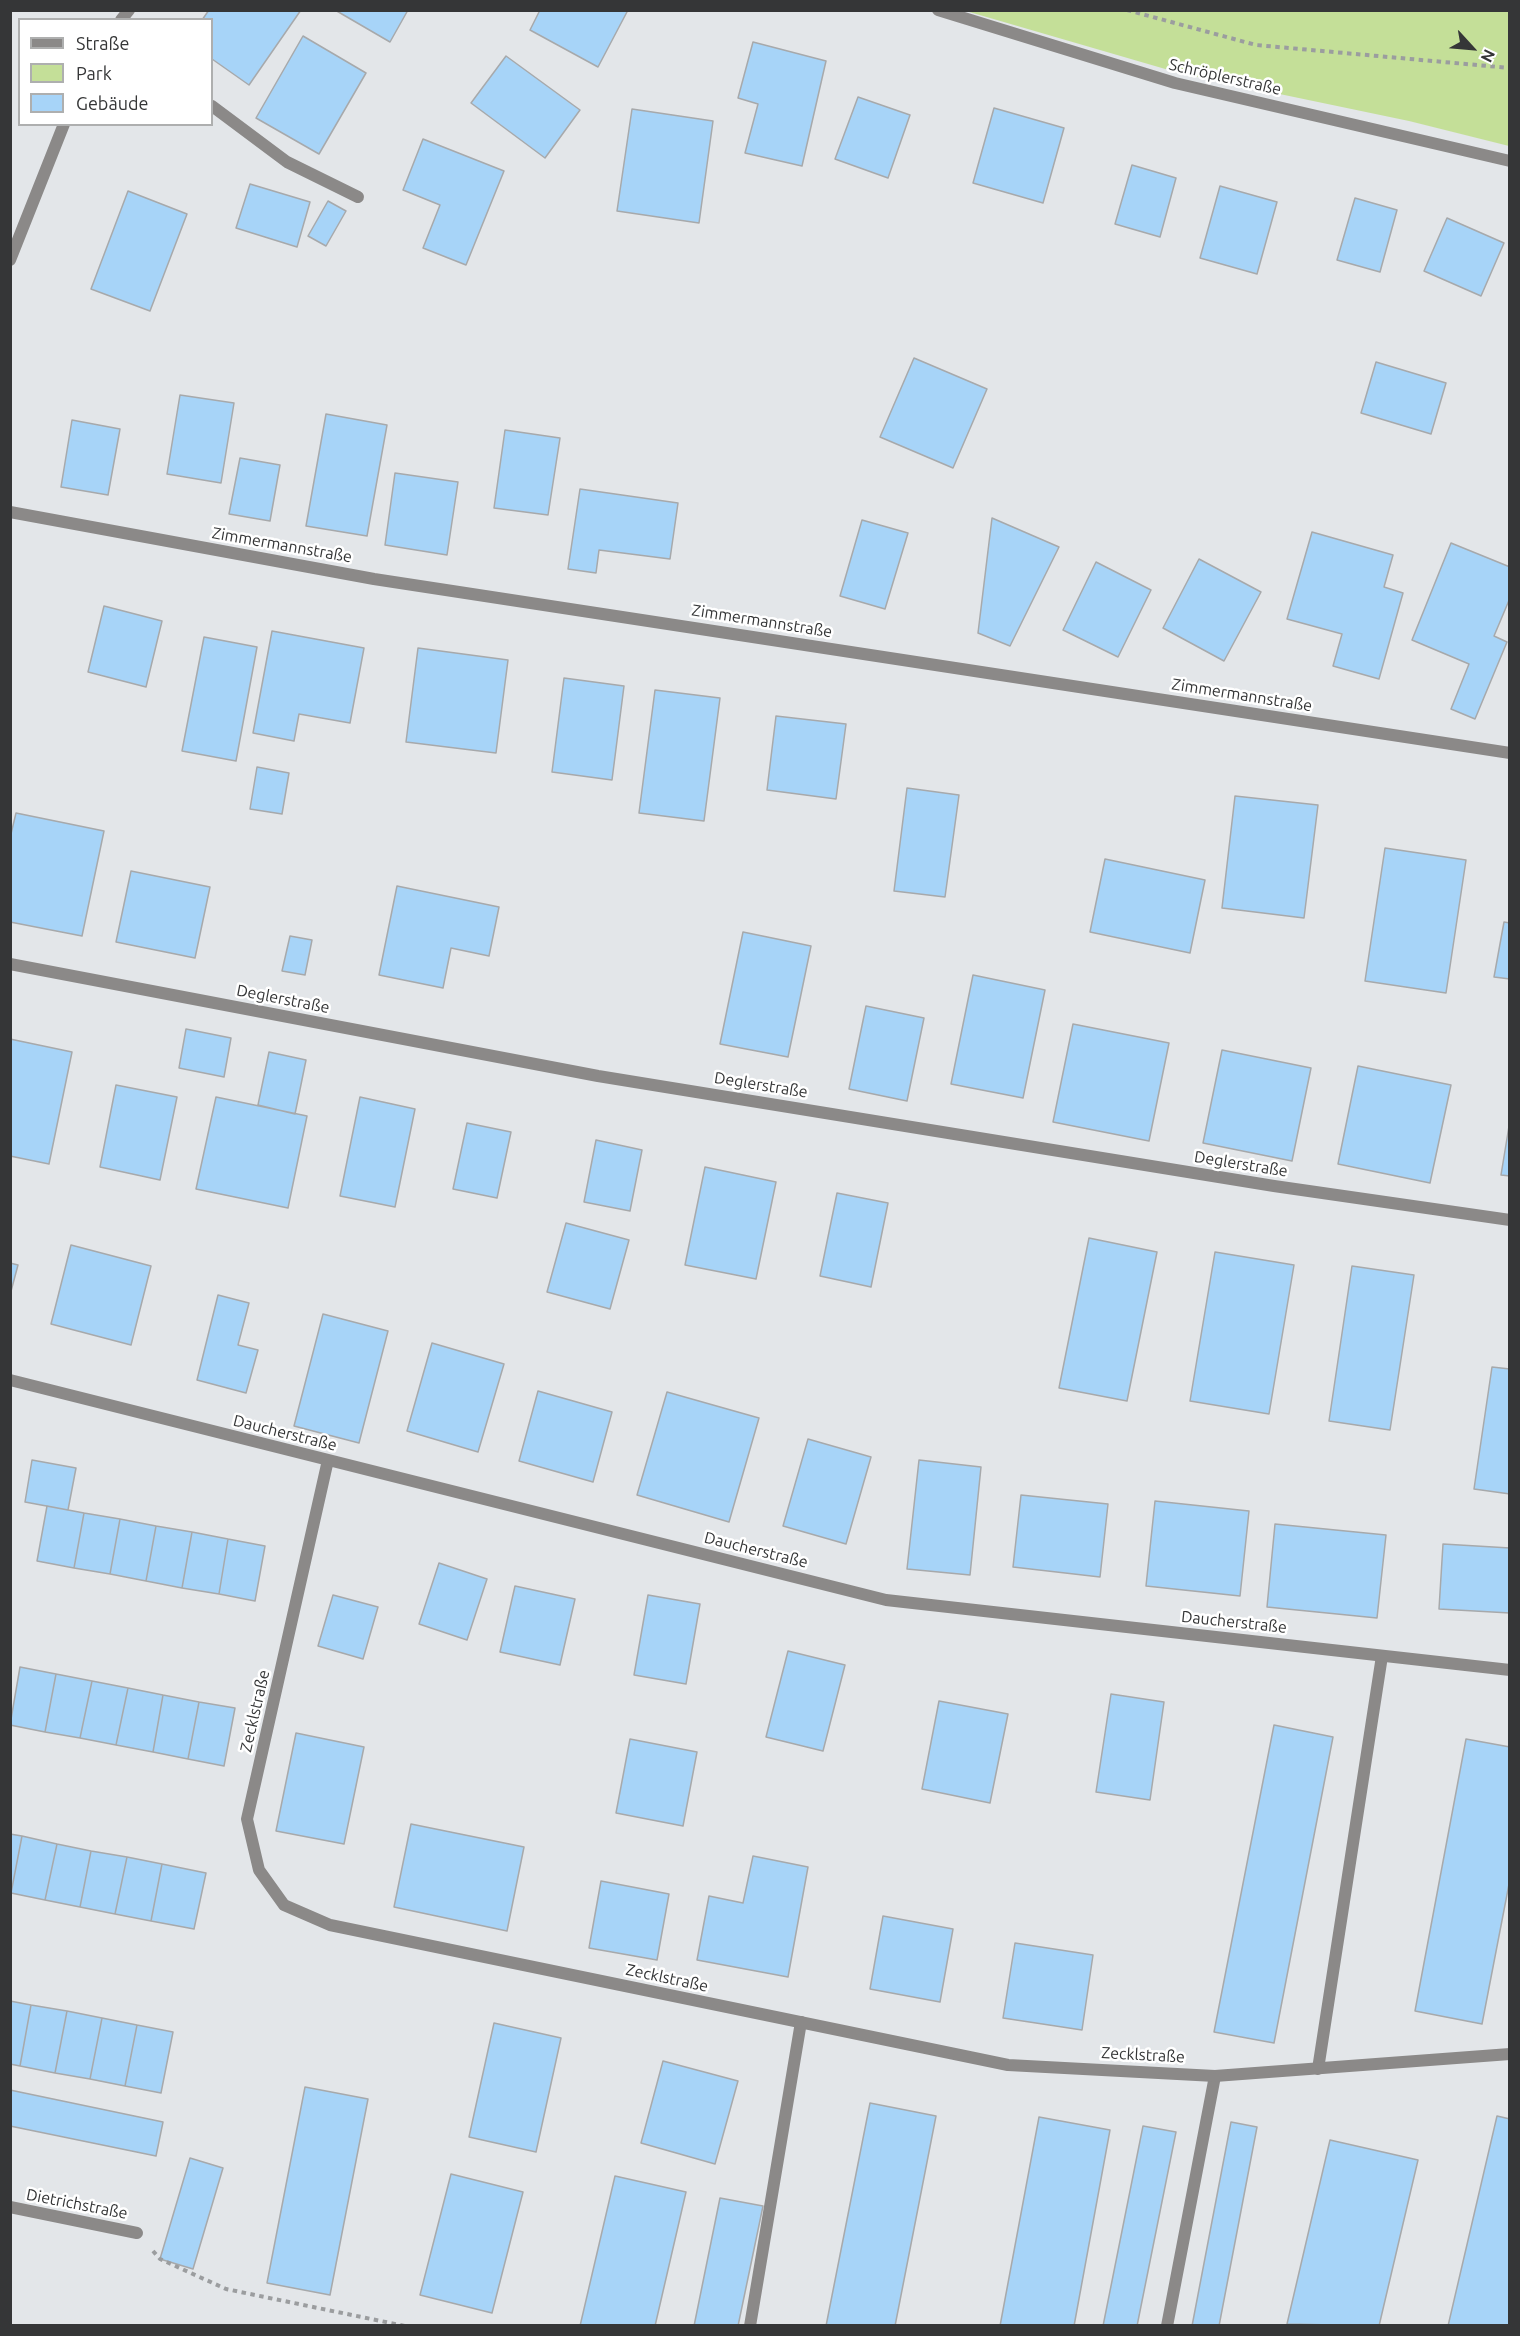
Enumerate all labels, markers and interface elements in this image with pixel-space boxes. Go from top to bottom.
legend [18,18,213,126]
north arrow [1442,18,1502,78]
text: Straße [76,33,129,53]
text: N [1477,47,1499,65]
street label: Schröplerstraße [1167,55,1283,99]
text: Park [76,63,112,83]
text: Gebäude [76,93,148,113]
street label: Zimmermannstraße [210,523,354,567]
street label: Zimmermannstraße [690,600,834,642]
street label: Zimmermannstraße [1170,674,1314,716]
street label: Deglerstraße [235,981,331,1017]
street label: Deglerstraße [713,1068,809,1102]
street label: Deglerstraße [1193,1147,1289,1181]
street label: Daucherstraße [231,1411,339,1455]
street label: Daucherstraße [702,1528,810,1572]
street label: Daucherstraße [1180,1607,1288,1637]
street label: Zecklstraße [236,1668,274,1754]
street label: Zecklstraße [624,1960,710,1996]
street label: Zecklstraße [1101,2043,1185,2067]
street label: Dietrichstraße [25,2185,129,2223]

